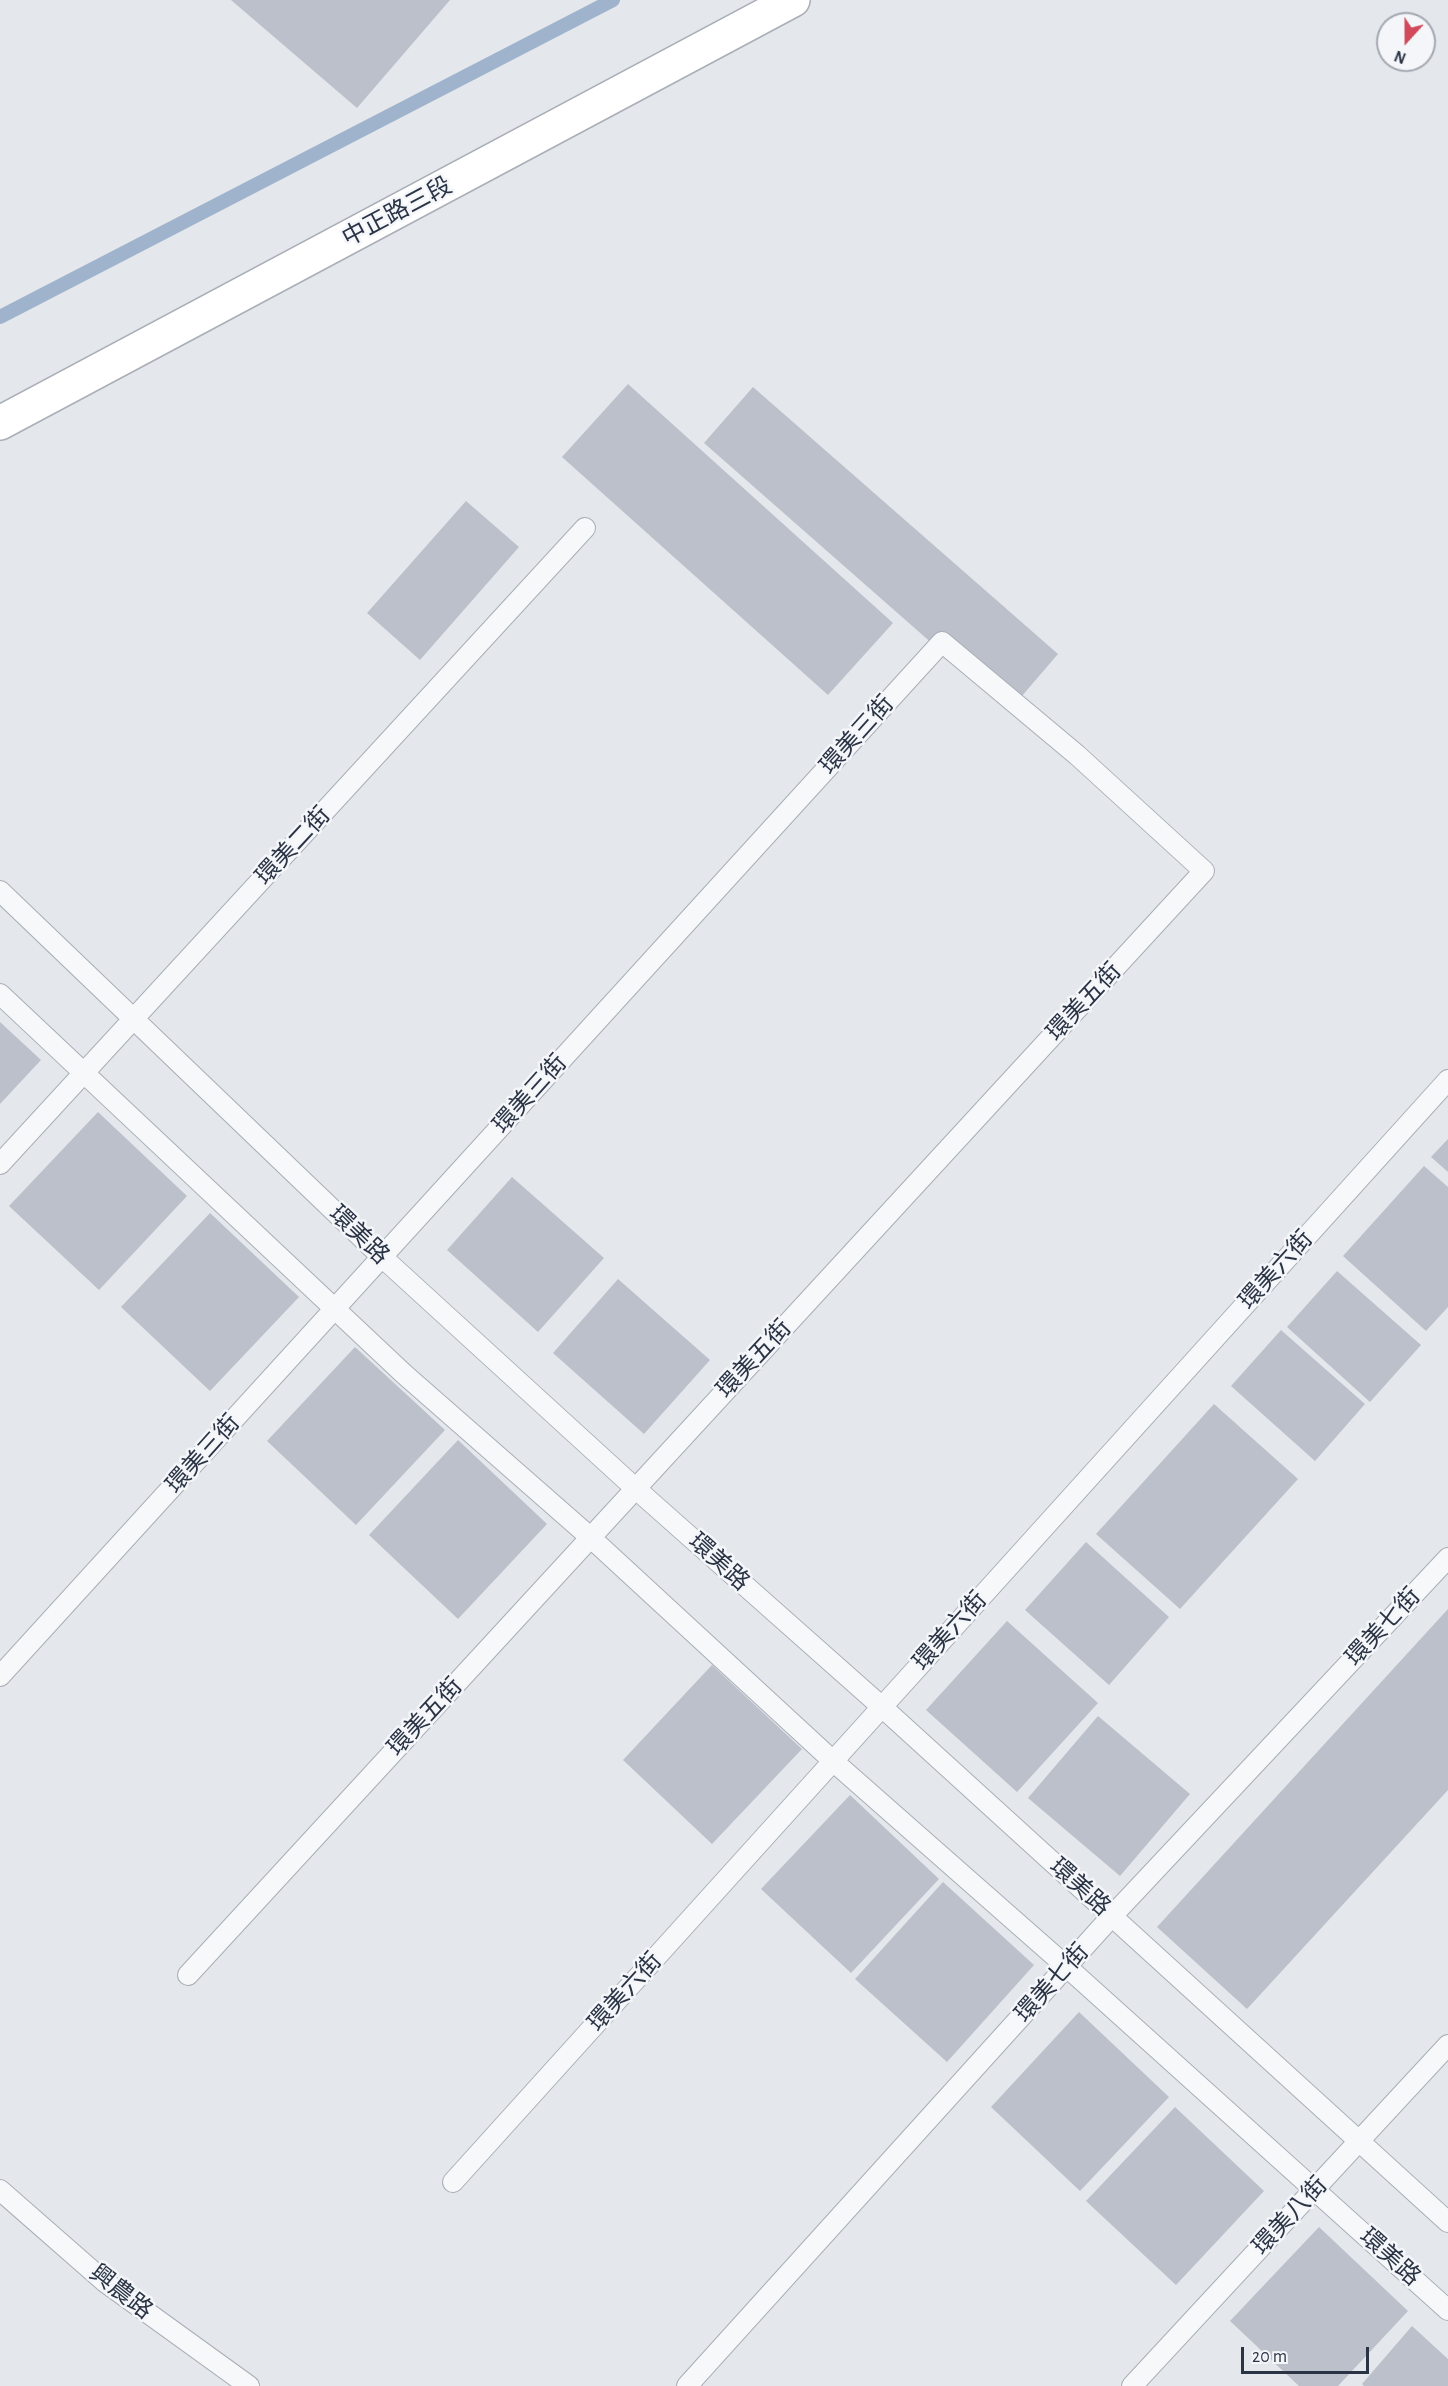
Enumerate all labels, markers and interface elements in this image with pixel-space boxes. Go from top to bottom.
north arrow [1376,12,1436,72]
text: N [1392,47,1408,66]
street label: 中正路三段 [337,171,457,253]
street label: 環美三街 [814,690,900,780]
street label: 環美二街 [250,801,336,891]
street label: 環美五街 [1041,957,1127,1047]
street label: 環美三街 [487,1049,573,1139]
street label: 環美路 [323,1200,395,1270]
street label: 環美六街 [1233,1225,1319,1315]
street label: 環美五街 [711,1314,797,1404]
street label: 環美三街 [160,1409,246,1499]
street label: 環美路 [683,1527,755,1597]
street label: 環美七街 [1340,1582,1426,1672]
street label: 環美六街 [907,1586,993,1676]
street label: 環美五街 [382,1672,468,1762]
street label: 環美路 [1044,1852,1116,1922]
street label: 環美七街 [1009,1938,1095,2028]
street label: 環美六街 [582,1947,668,2037]
street label: 環美八街 [1247,2171,1333,2261]
street label: 環美路 [1354,2222,1426,2292]
street label: 興農路 [84,2258,158,2326]
scale bar [1244,2335,1372,2373]
text: 20 m [1252,2348,1287,2366]

